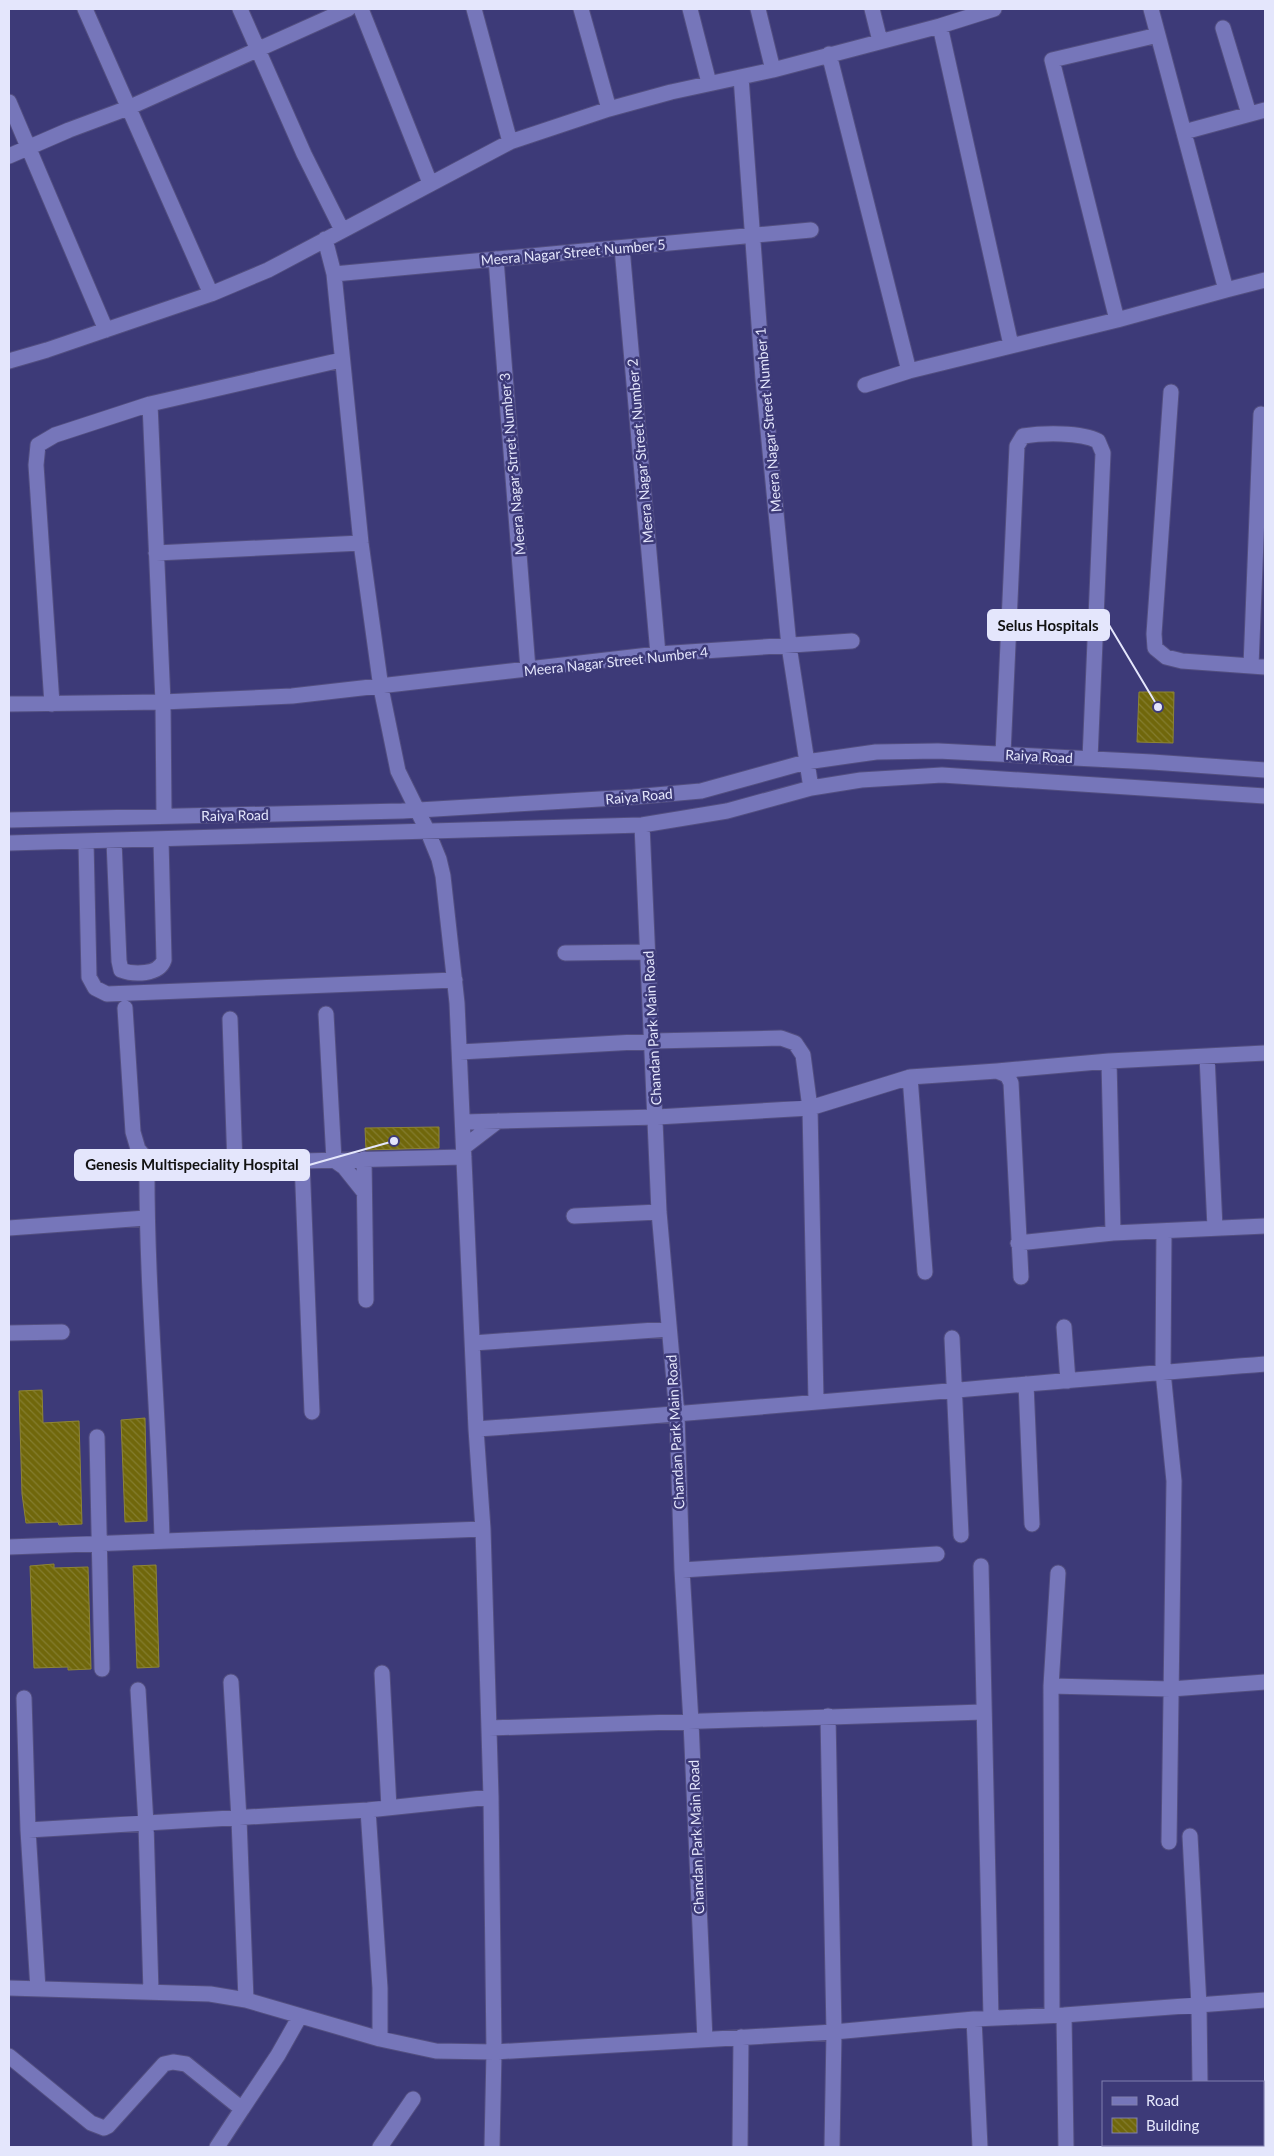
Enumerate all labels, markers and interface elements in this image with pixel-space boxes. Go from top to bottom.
street label: Meera Nagar Street Number 5 [480,235,666,269]
street label: Meera Nagar Street Number 1 [751,327,785,513]
street label: Meera Nagar Street Number 2 [623,358,657,544]
street label: Meera Nagar Strret Number 3 [496,372,528,556]
callout: Selus Hospitals [988,610,1109,640]
text: Selus Hospitals [997,616,1099,634]
street label: Meera Nagar Street Number 4 [523,643,709,679]
street label: Raiya Road [1005,746,1073,766]
street label: Raiya Road [605,785,673,807]
street label: Raiya Road [201,806,269,824]
street label: Chandan Park Main Road [639,950,665,1106]
callout: Genesis Multispeciality Hospital [75,1150,309,1180]
text: Genesis Multispeciality Hospital [85,1155,299,1173]
street label: Chandan Park Main Road [662,1354,688,1510]
street label: Chandan Park Main Road [685,1759,707,1915]
legend [1102,2081,1264,2146]
text: Road [1146,2091,1179,2109]
text: Building [1146,2116,1199,2134]

